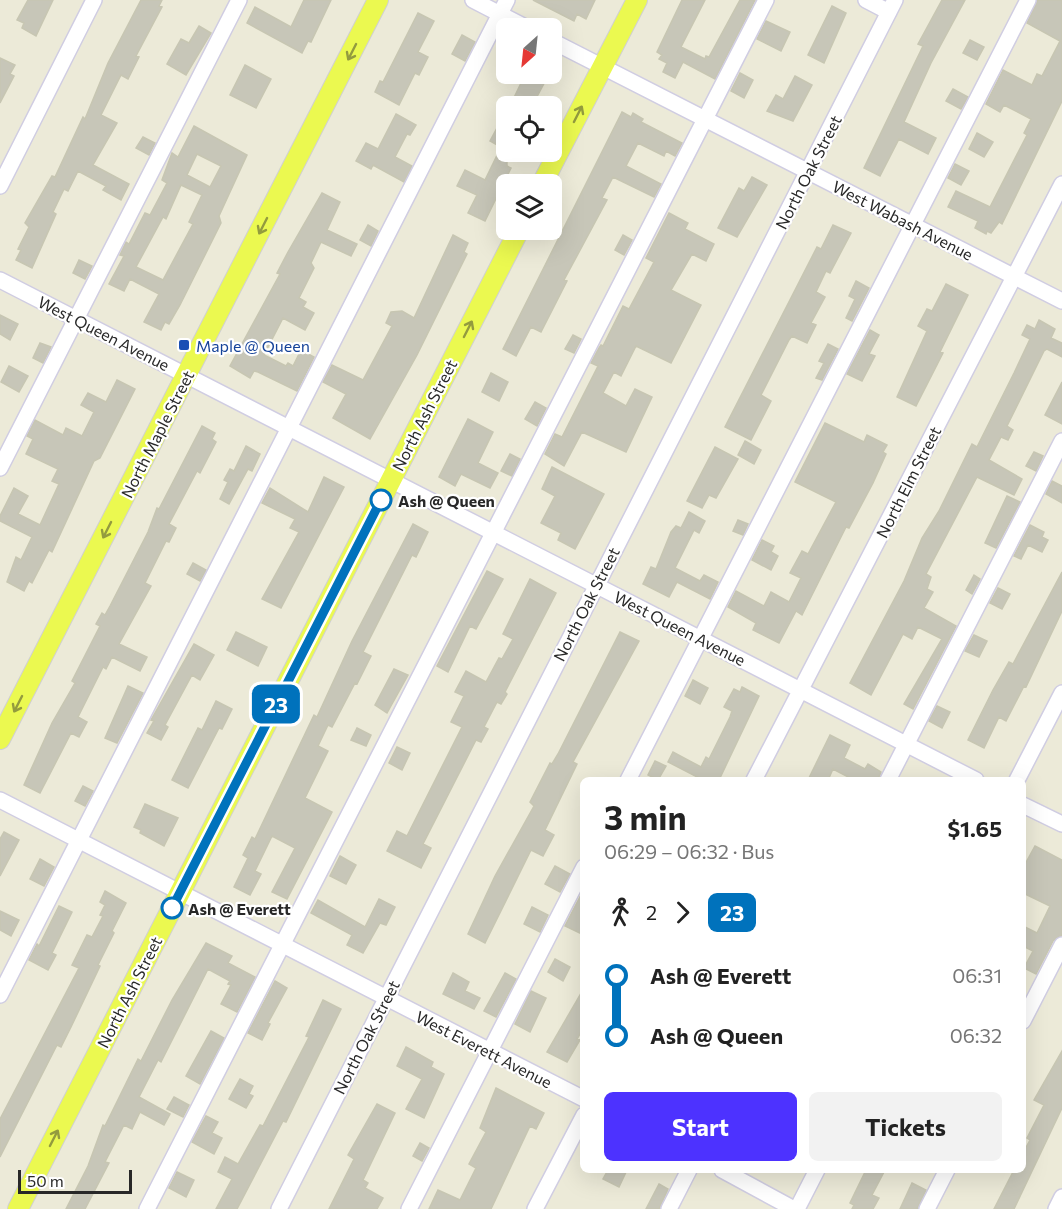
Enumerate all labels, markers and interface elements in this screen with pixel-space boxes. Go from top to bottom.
north arrow [496,18,562,84]
map controls [496,18,562,240]
one-way arrow [346,43,358,60]
button: locate [496,96,562,162]
one-way arrow [573,105,585,123]
street label: North Oak Street [771,112,845,232]
button: layers [496,174,562,240]
street label: West Wabash Avenue [830,176,976,264]
one-way arrow [257,216,268,234]
street label: West Queen Avenue [35,292,173,374]
one-way arrow [463,320,475,338]
place label: Maple @ Queen [196,336,310,355]
marker: Maple @ Queen [177,338,191,352]
street label: North Ash Street [388,356,460,474]
street label: North Maple Street [117,367,198,501]
street label: North Elm Street [872,423,944,541]
marker: Ash @ Queen [370,489,392,511]
place label: Ash @ Queen [398,491,495,510]
one-way arrow [101,521,113,539]
street label: North Oak Street [549,544,623,664]
street label: West Queen Avenue [611,587,749,669]
line badge: 23 [249,684,303,724]
text: 23 [264,692,288,717]
one-way arrow [12,694,24,712]
text: 3 min [604,796,687,837]
text: $1.65 [947,815,1002,842]
text: 06:29 – 06:32 · Bus [604,839,774,863]
icon: walk [604,896,637,929]
icon: forward [666,896,699,929]
marker: Ash @ Everett [161,897,183,919]
place label: Ash @ Everett [188,899,291,918]
text: 2 [646,900,657,924]
text: 23 [720,900,744,925]
street label: North Ash Street [93,933,165,1051]
text: Ash @ Everett [650,962,791,989]
text: 06:31 [952,963,1002,987]
street label: North Oak Street [329,977,403,1097]
street label: West Everett Avenue [413,1006,555,1092]
text: Ash @ Queen [650,1022,783,1049]
text: 06:32 [950,1023,1002,1047]
button: Start [604,1092,797,1161]
button: Tickets [809,1092,1002,1161]
one-way arrow [49,1130,60,1148]
scale bar [18,1167,132,1194]
text: 50 m [27,1171,64,1190]

